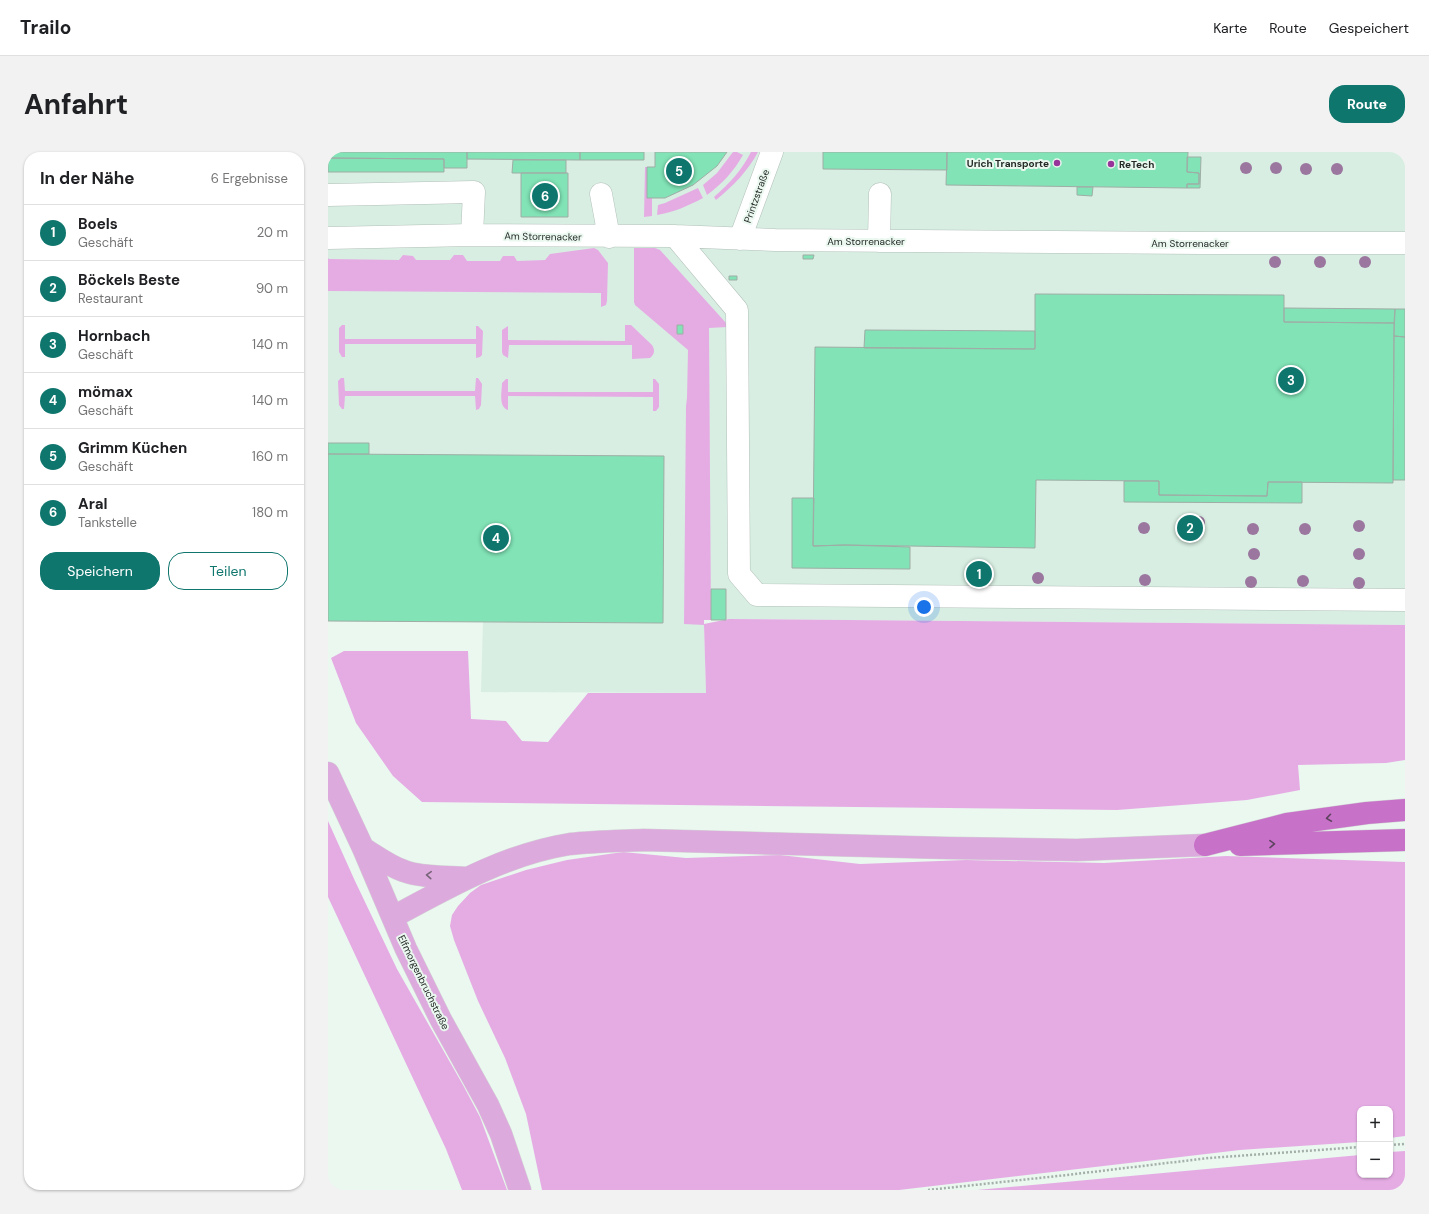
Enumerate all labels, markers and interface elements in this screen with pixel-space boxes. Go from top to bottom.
text: Trailo [20,15,71,40]
text: Karte [1213,19,1247,37]
text: Route [1269,19,1307,37]
text: Gespeichert [1329,19,1409,37]
button: Route [1329,85,1405,123]
text: Anfahrt [24,86,128,123]
pin: 5 [666,156,692,186]
place label: Urich Transporte [967,157,1049,170]
marker: Urich Transporte [1052,158,1062,168]
place label: ReTech [1119,158,1154,171]
marker: ReTech [1106,159,1116,169]
text: In der Nähe [40,167,135,189]
street label: Printzstraße [741,167,772,225]
text: 6 Ergebnisse [211,170,288,187]
pin: 6 [532,181,558,211]
text: Boels [78,214,118,234]
text: 1 [51,224,55,241]
text: 20 m [257,224,288,241]
street label: Am Storrenacker [504,229,582,244]
text: Geschäft [78,234,133,251]
street label: Am Storrenacker [827,235,905,248]
street label: Am Storrenacker [1151,237,1229,250]
text: Böckels Beste [78,270,180,290]
text: 2 [49,280,57,297]
text: 90 m [256,280,288,297]
text: Restaurant [78,290,143,307]
text: Hornbach [78,326,150,346]
text: 3 [49,336,57,353]
text: 140 m [252,336,288,353]
text: Geschäft [78,346,133,363]
pin: 3 [1278,365,1304,395]
text: mömax [78,382,133,402]
text: 4 [49,392,57,409]
text: 140 m [252,392,288,409]
text: Geschäft [78,402,133,419]
text: Grimm Küchen [78,438,187,458]
text: 5 [49,448,57,465]
text: 160 m [252,448,288,465]
text: Geschäft [78,458,133,475]
text: Aral [78,494,108,514]
text: 6 [49,504,57,521]
text: 180 m [252,504,288,521]
pin: 2 [1177,513,1203,543]
text: Tankstelle [78,514,137,531]
pin: 4 [483,523,509,553]
button: Speichern [40,552,160,590]
button: Teilen [168,552,288,590]
pin: 1 [966,559,992,589]
your location [914,597,934,617]
one-way arrow [1326,814,1332,823]
one-way arrow [1269,840,1275,848]
one-way arrow [426,871,432,880]
street label: Elfmorgenbruchstraße [395,933,452,1032]
map controls [1357,1106,1393,1178]
button: + [1357,1106,1393,1142]
button: − [1357,1142,1393,1178]

